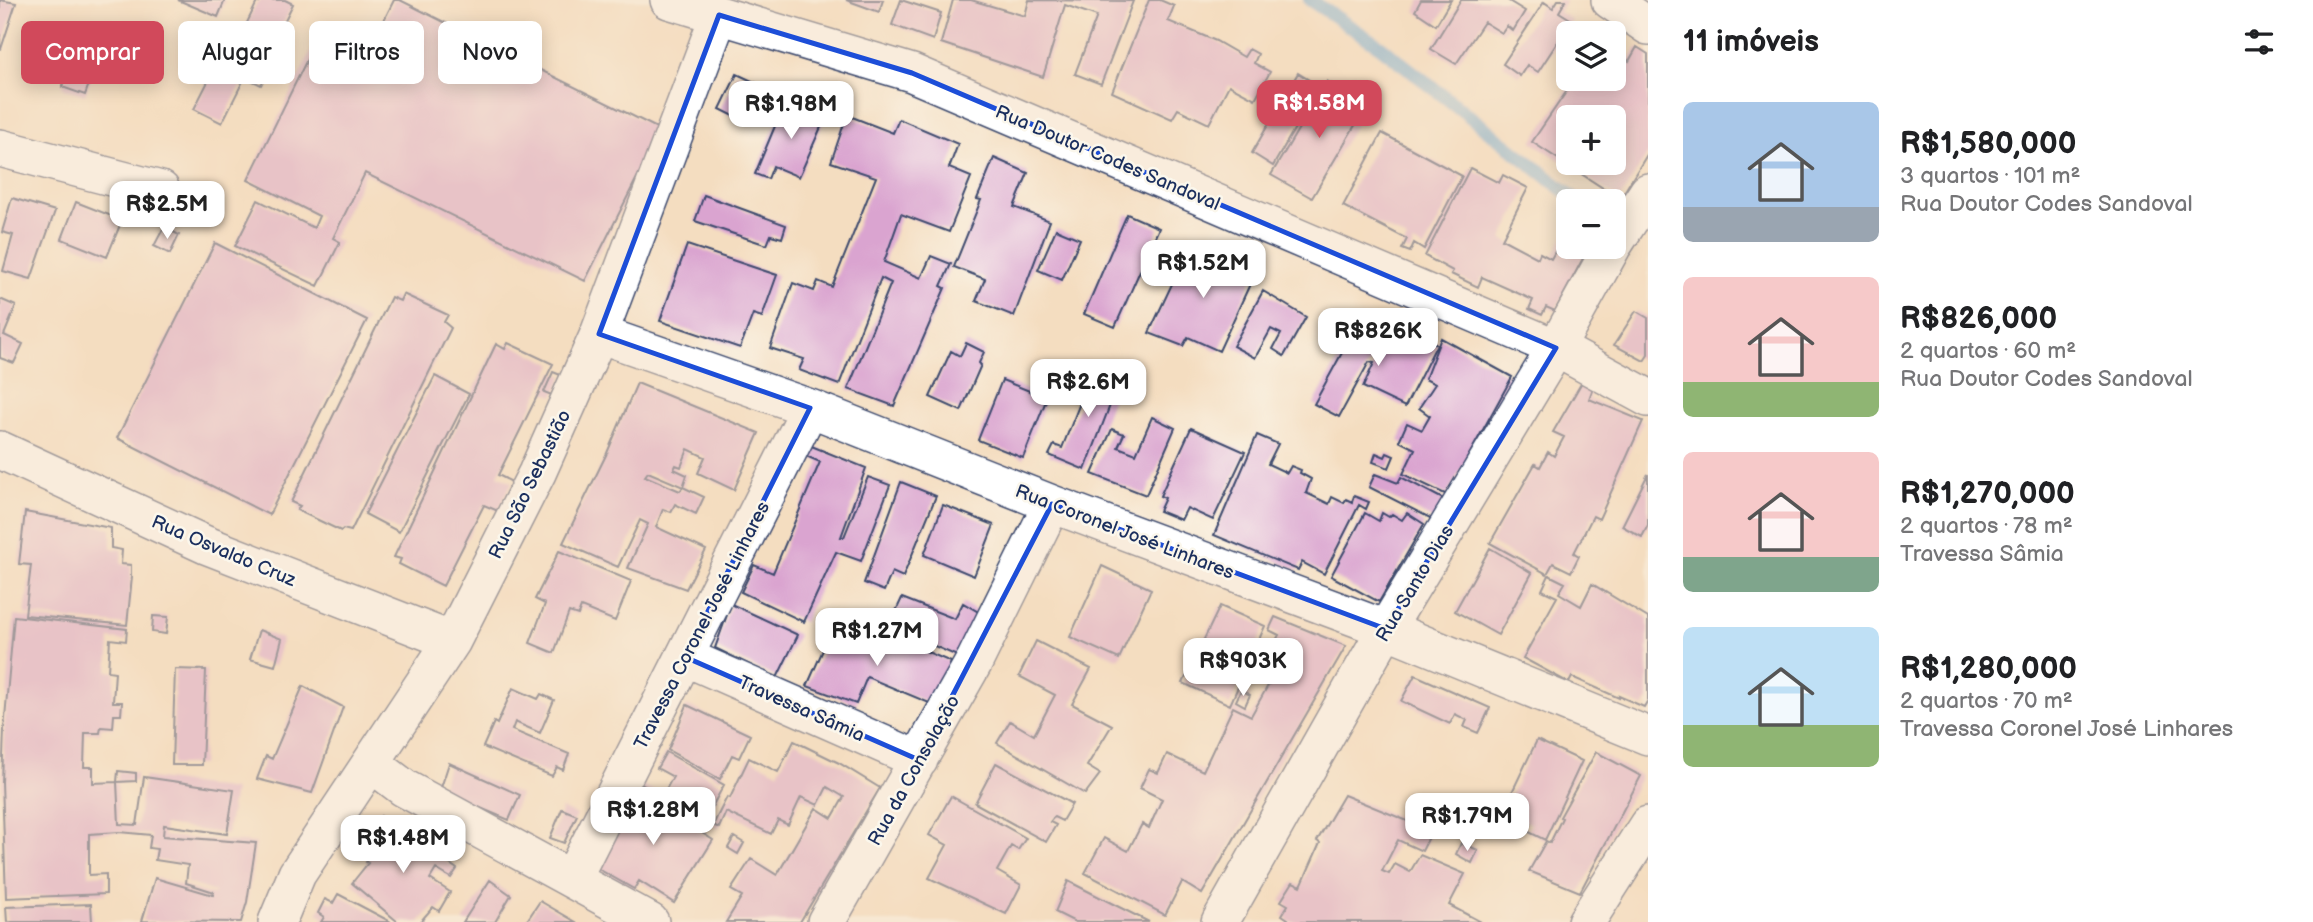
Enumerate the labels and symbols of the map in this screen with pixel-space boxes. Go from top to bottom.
pin: R$1.58M [1254,80,1384,140]
pin: R$1.98M [726,82,856,141]
street label: Rua Doutor Codes Sandoval [992,101,1223,216]
pin: R$2.5M [110,182,224,241]
pin: R$1.52M [1138,240,1268,300]
pin: R$826K [1321,308,1435,368]
pin: R$2.6M [1031,360,1145,419]
street label: Rua São Sebastião [484,406,576,563]
street label: Rua Coronel José Linhares [1012,480,1237,585]
street label: Travessa Coronel José Linhares [630,498,775,754]
street label: Rua Osvaldo Cruz [148,511,300,593]
street label: Rua Santo Dias [1371,521,1459,646]
pin: R$1.27M [812,608,942,668]
pin: R$903K [1186,638,1300,698]
street label: Travessa Sâmia [735,671,868,747]
street label: Rua da Consolação [863,691,965,850]
pin: R$1.28M [588,788,718,847]
pin: R$1.79M [1402,794,1532,853]
pin: R$1.48M [338,816,468,875]

